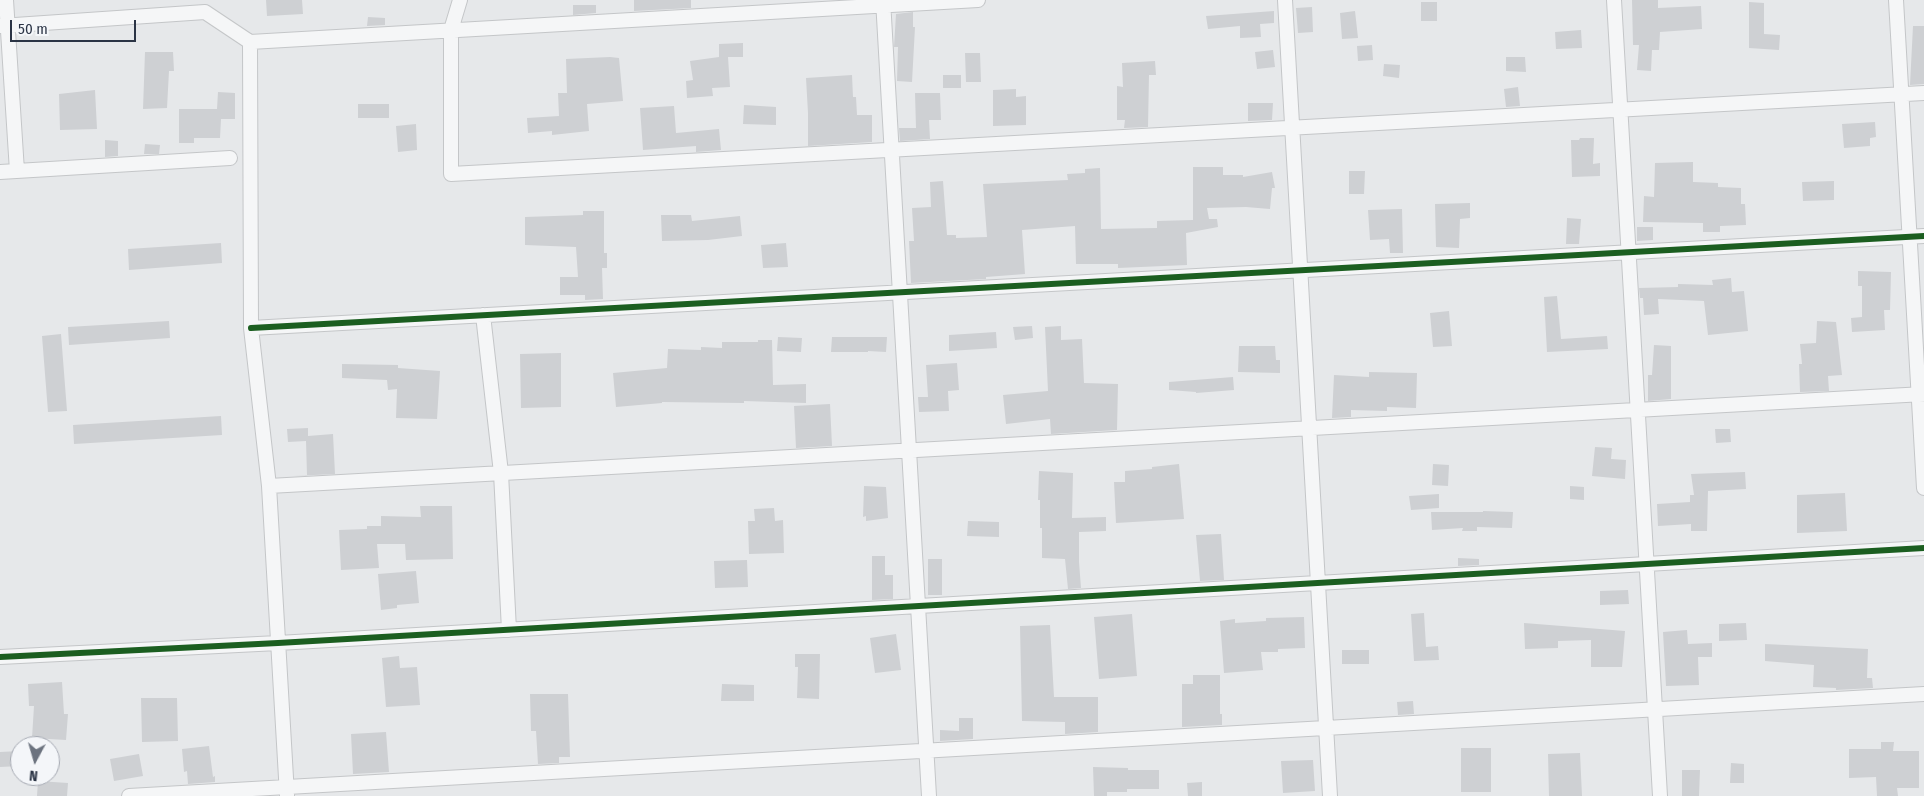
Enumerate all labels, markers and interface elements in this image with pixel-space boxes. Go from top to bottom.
scale bar [12,10,139,42]
text: 50 m [18,20,48,38]
north arrow [10,736,60,786]
text: N [28,767,39,784]

